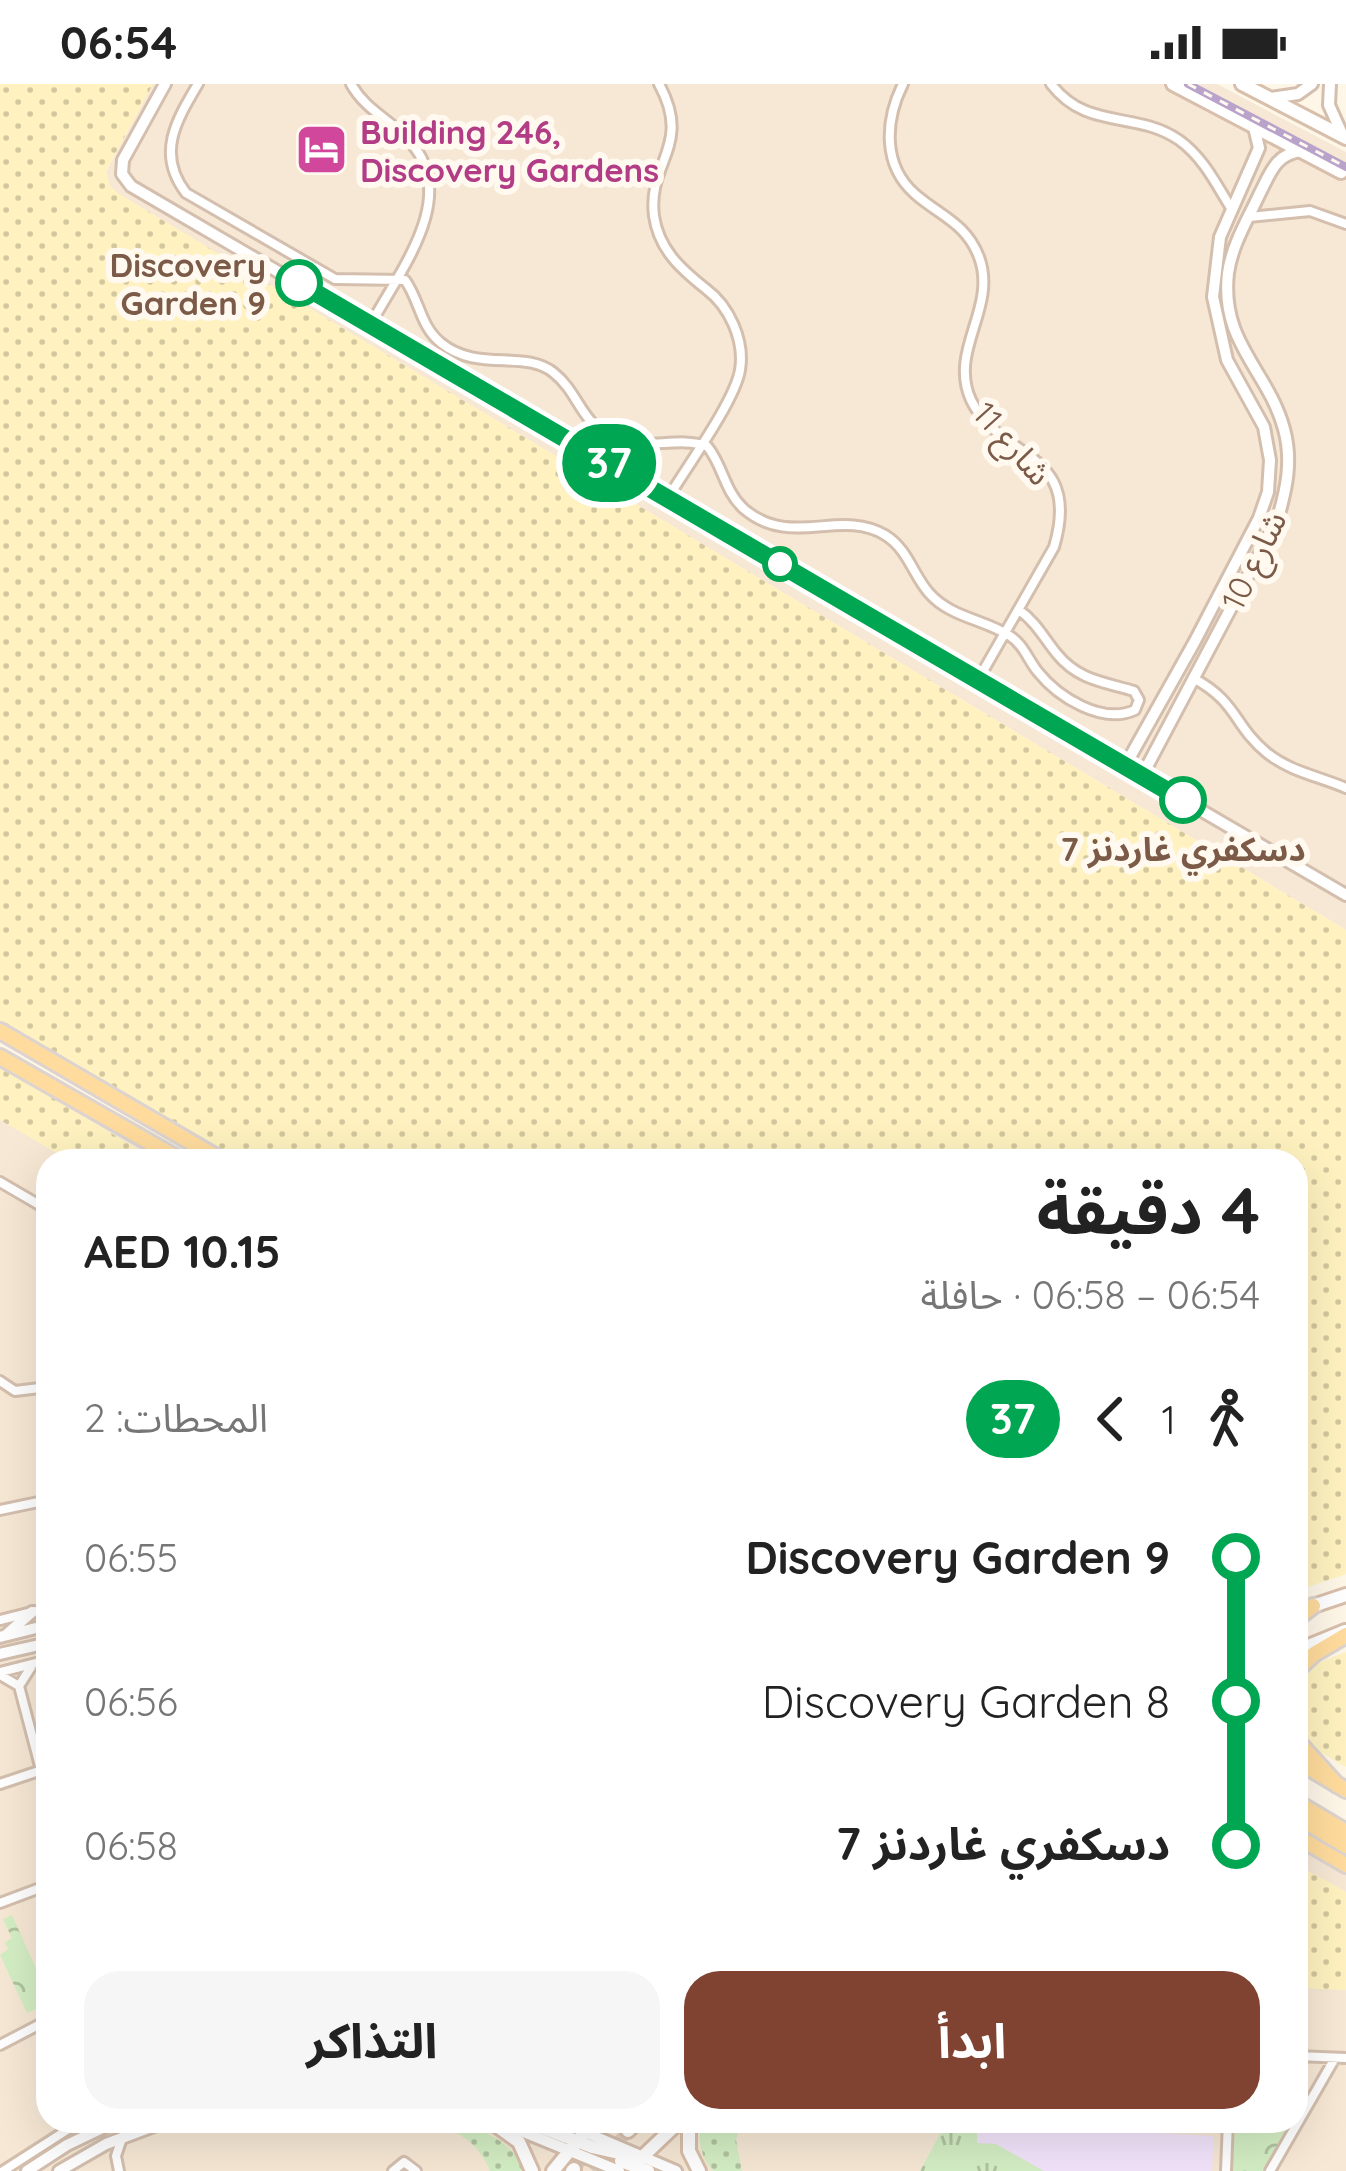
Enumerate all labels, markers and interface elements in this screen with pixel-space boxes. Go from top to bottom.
text: 06:54 [60,14,177,70]
place label: Building 246, Discovery Gardens [360,111,659,190]
hotel icon: Building 246, Discovery Gardens [293,122,349,178]
place label: Discovery Garden 9 [110,244,266,323]
marker: Discovery Garden 9 [277,261,321,305]
street label: شارع 11 [961,393,1061,496]
line badge: 37 [555,424,663,502]
text: 37 [586,436,632,489]
street label: شارع 10 [1212,504,1299,618]
unlabelled marker [764,548,796,580]
marker: دسكفري غاردنز 7 [1161,778,1205,822]
place label: دسكفري غاردنز 7 [1061,828,1305,876]
text: 4 دقيقة [1037,1168,1260,1251]
text: AED 10.15 [84,1223,281,1279]
text: 06:54 – 06:58 · حافلة [920,1270,1260,1319]
icon: back [1078,1386,1144,1452]
icon: walk [1194,1386,1260,1452]
text: 37 [990,1392,1036,1445]
text: المحطات: 2 [84,1393,268,1442]
text: 1 [1162,1395,1176,1444]
text: Discovery Garden 9 [746,1529,1170,1585]
text: 06:55 [84,1533,178,1582]
text: Discovery Garden 8 [762,1673,1170,1729]
text: 06:56 [84,1677,178,1726]
text: دسكفري غاردنز 7 [836,1815,1170,1871]
text: 06:58 [84,1821,178,1870]
button: التذاكر [84,1971,660,2109]
button: ابدأ [684,1971,1260,2109]

